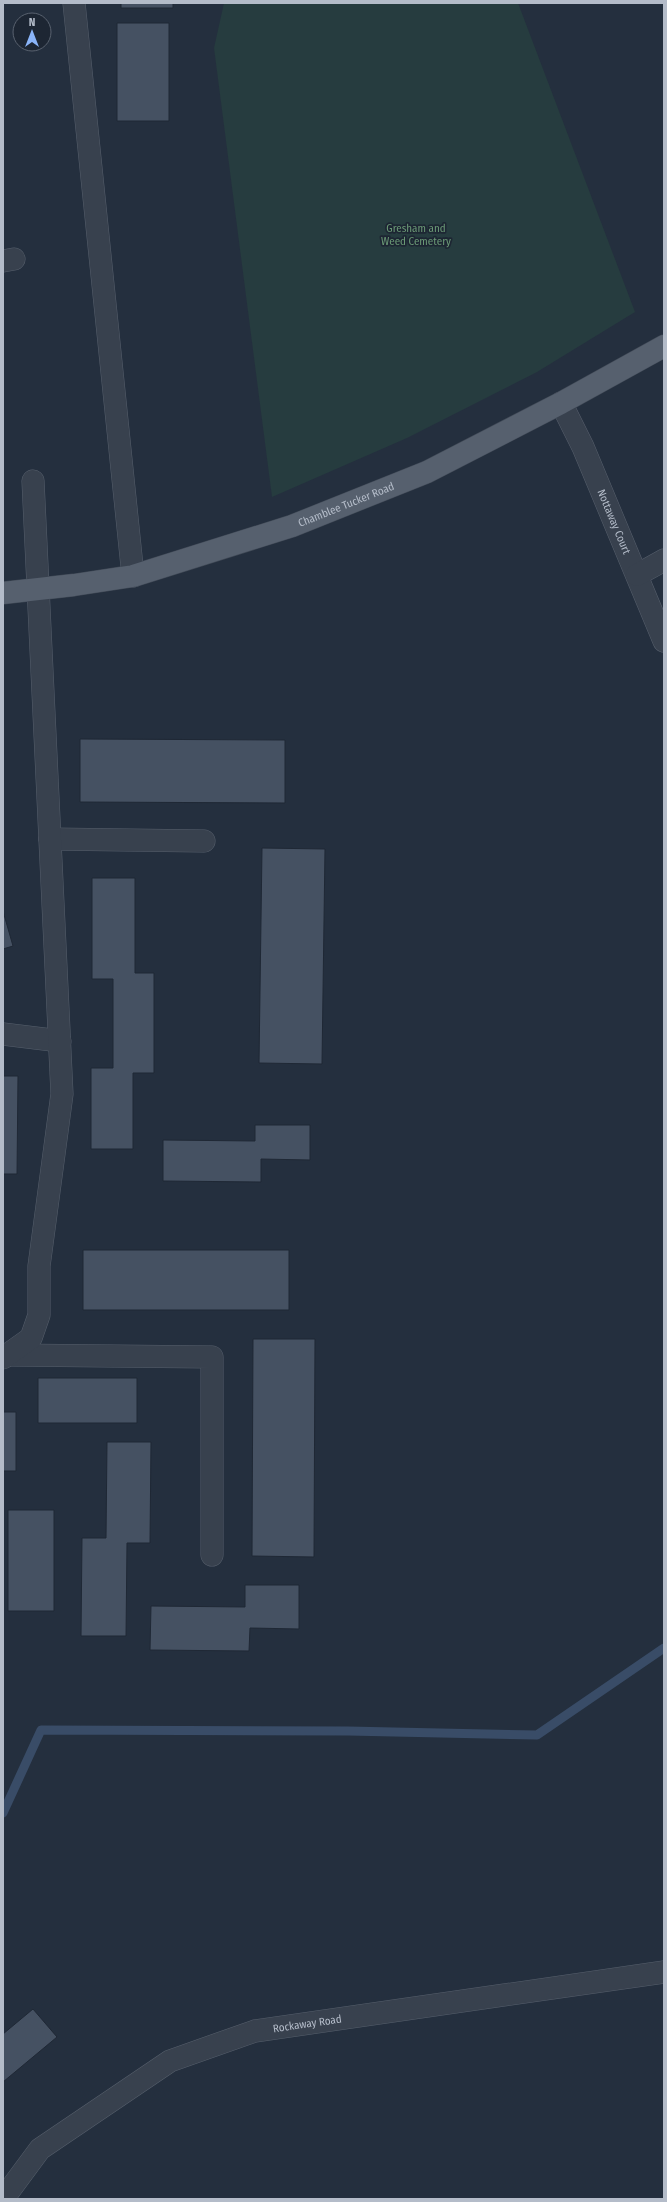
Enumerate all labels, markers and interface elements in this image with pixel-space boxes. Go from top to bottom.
north arrow [12,12,52,52]
text: N [29,16,35,29]
park label: Gresham and Weed Cemetery [381,222,451,248]
street label: Chamblee Tucker Road [296,479,396,529]
street label: Nottaway Court [595,487,634,556]
street label: Rockaway Road [272,2012,342,2035]

